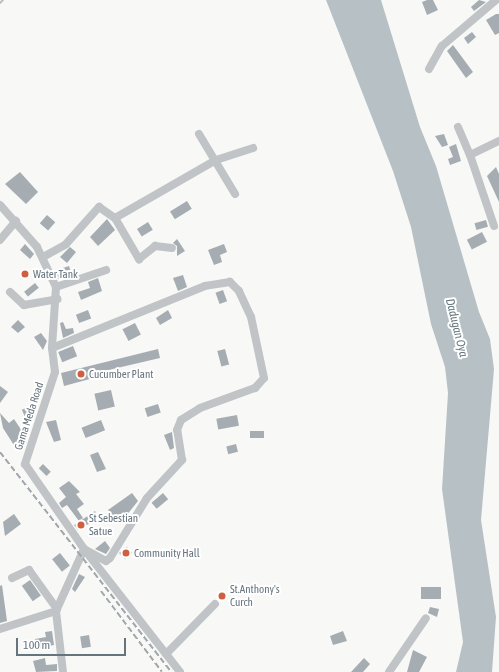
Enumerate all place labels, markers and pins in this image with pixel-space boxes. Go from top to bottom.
place label: Water Tank [33,267,78,281]
marker: Water Tank [20,269,30,279]
place label: Cucumber Plant [89,367,153,381]
marker: Cucumber Plant [76,369,86,379]
place label: St Sebestian Satue [89,512,138,538]
marker: St Sebestian Satue [76,520,86,530]
place label: Community Hall [134,546,200,560]
marker: Community Hall [121,548,131,558]
place label: St.Anthony's Curch [230,583,280,609]
marker: St.Anthony's Curch [217,591,227,601]

